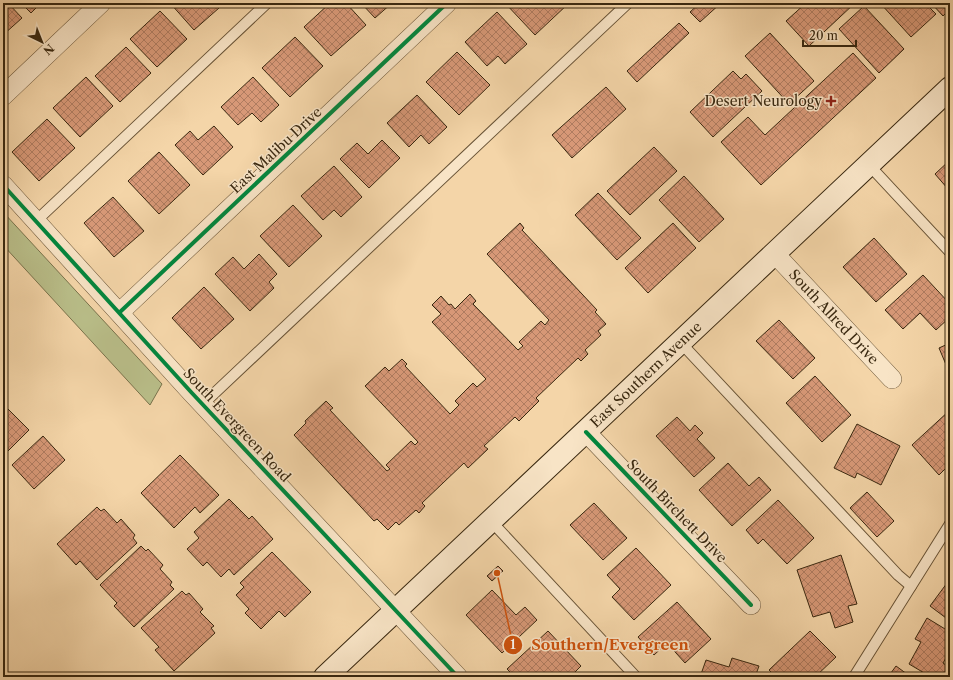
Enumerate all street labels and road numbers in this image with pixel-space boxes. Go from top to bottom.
street label: East Malibu Drive [226,103,326,197]
street label: South Allred Drive [785,266,883,368]
street label: East Southern Avenue [586,318,706,431]
street label: South Evergreen Road [179,364,295,486]
street label: South Birchett Drive [623,456,731,567]

